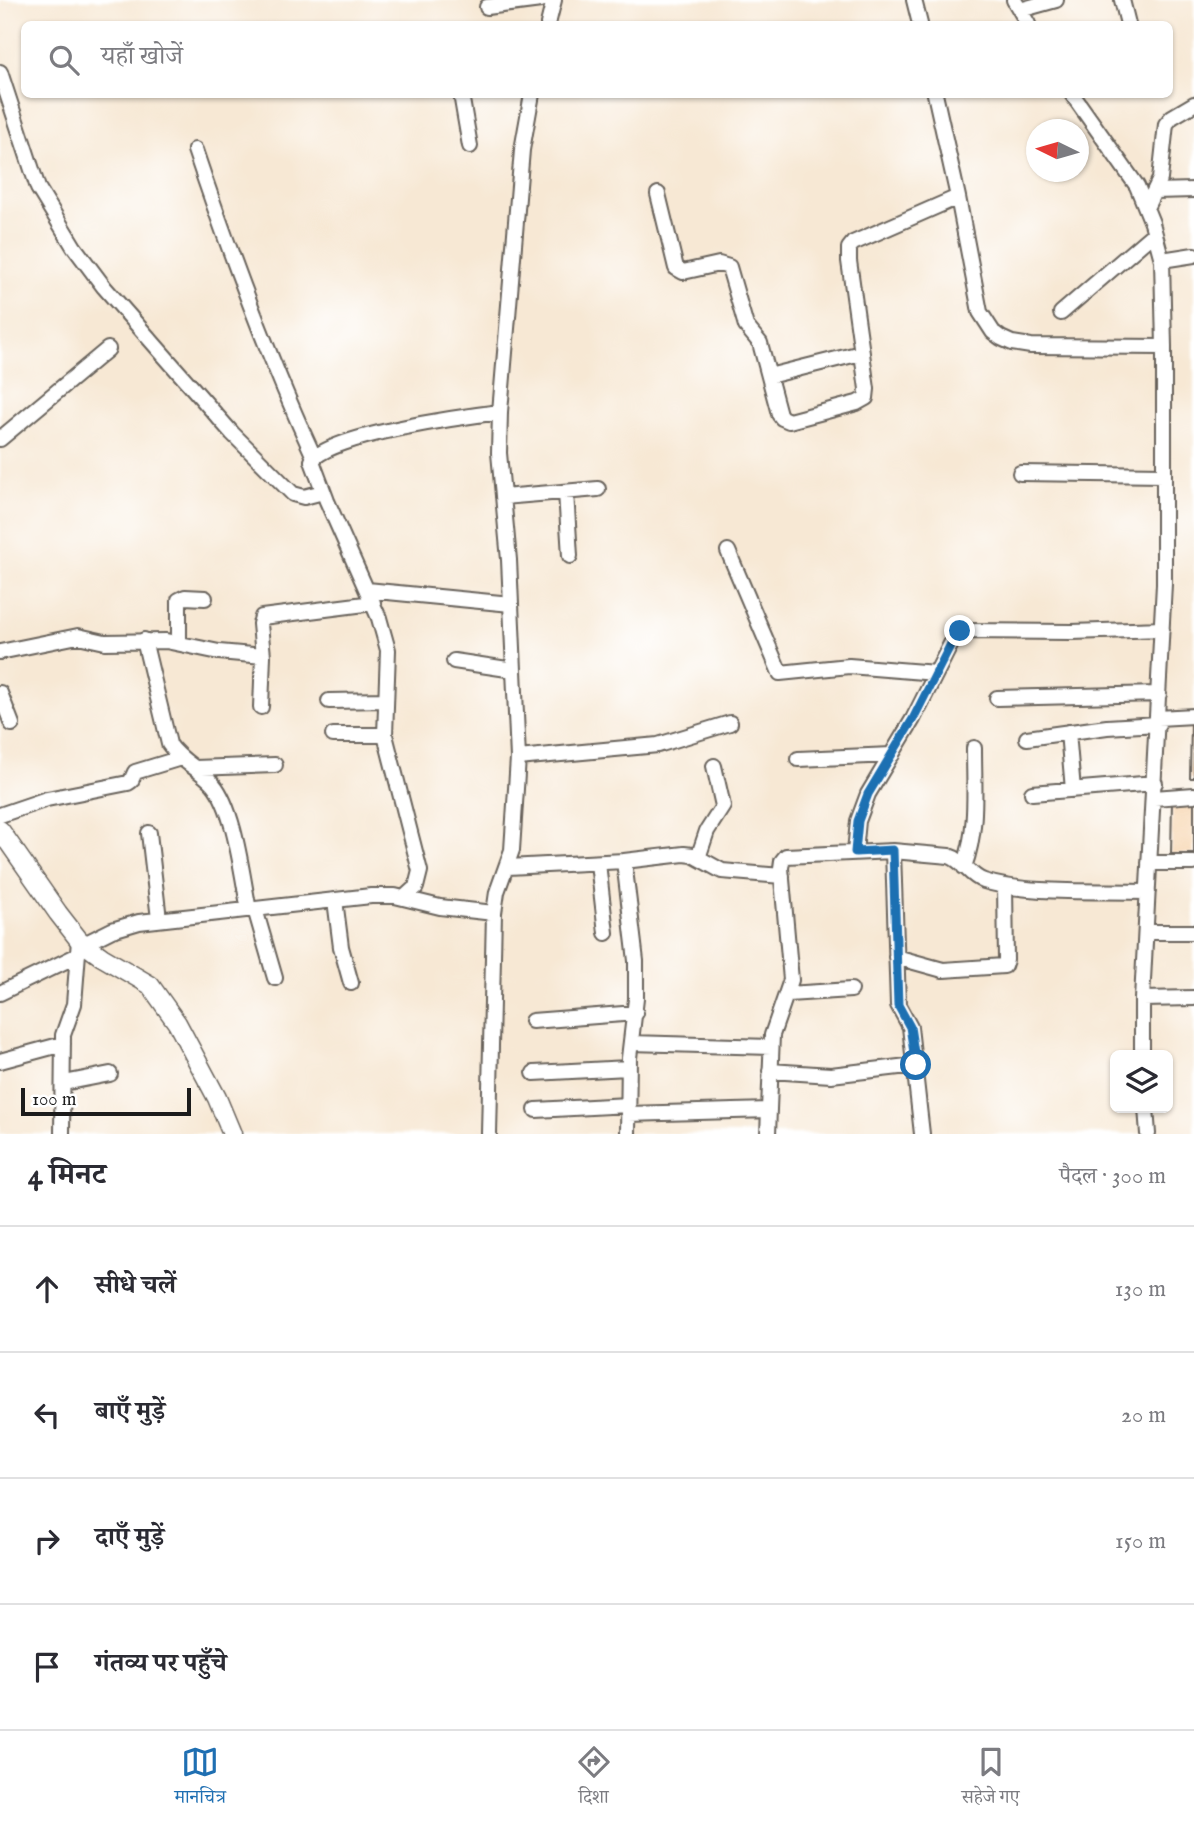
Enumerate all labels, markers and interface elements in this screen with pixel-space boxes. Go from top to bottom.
search box [21,21,1173,98]
text: यहाँ खोजें [101,40,183,73]
icon: search [45,41,83,79]
north arrow [1026,119,1089,182]
route end [944,615,975,646]
route start [900,1049,931,1080]
map controls [1110,1050,1173,1113]
button: layers [1110,1050,1173,1113]
scale bar [21,1085,191,1117]
text: 100 m [32,1088,76,1112]
text: 4 मिनट [28,1157,106,1195]
text: पैदल · 300 m [1059,1162,1166,1191]
text: सीधे चलें [95,1269,176,1302]
icon: ahead [28,1270,66,1308]
text: 130 m [1115,1275,1166,1304]
text: बाएँ मुड़ें [95,1395,165,1428]
icon: left [28,1396,66,1434]
text: 20 m [1121,1401,1166,1430]
text: दाएँ मुड़ें [95,1521,164,1554]
icon: right [28,1522,66,1560]
text: 150 m [1115,1527,1166,1556]
text: गंतव्य पर पहुँचे [95,1647,227,1680]
icon: arrive [28,1648,66,1686]
tab: मानचित्र [174,1743,226,1815]
tab: दिशा [575,1743,613,1815]
tab: सहेजे गए [961,1743,1020,1815]

